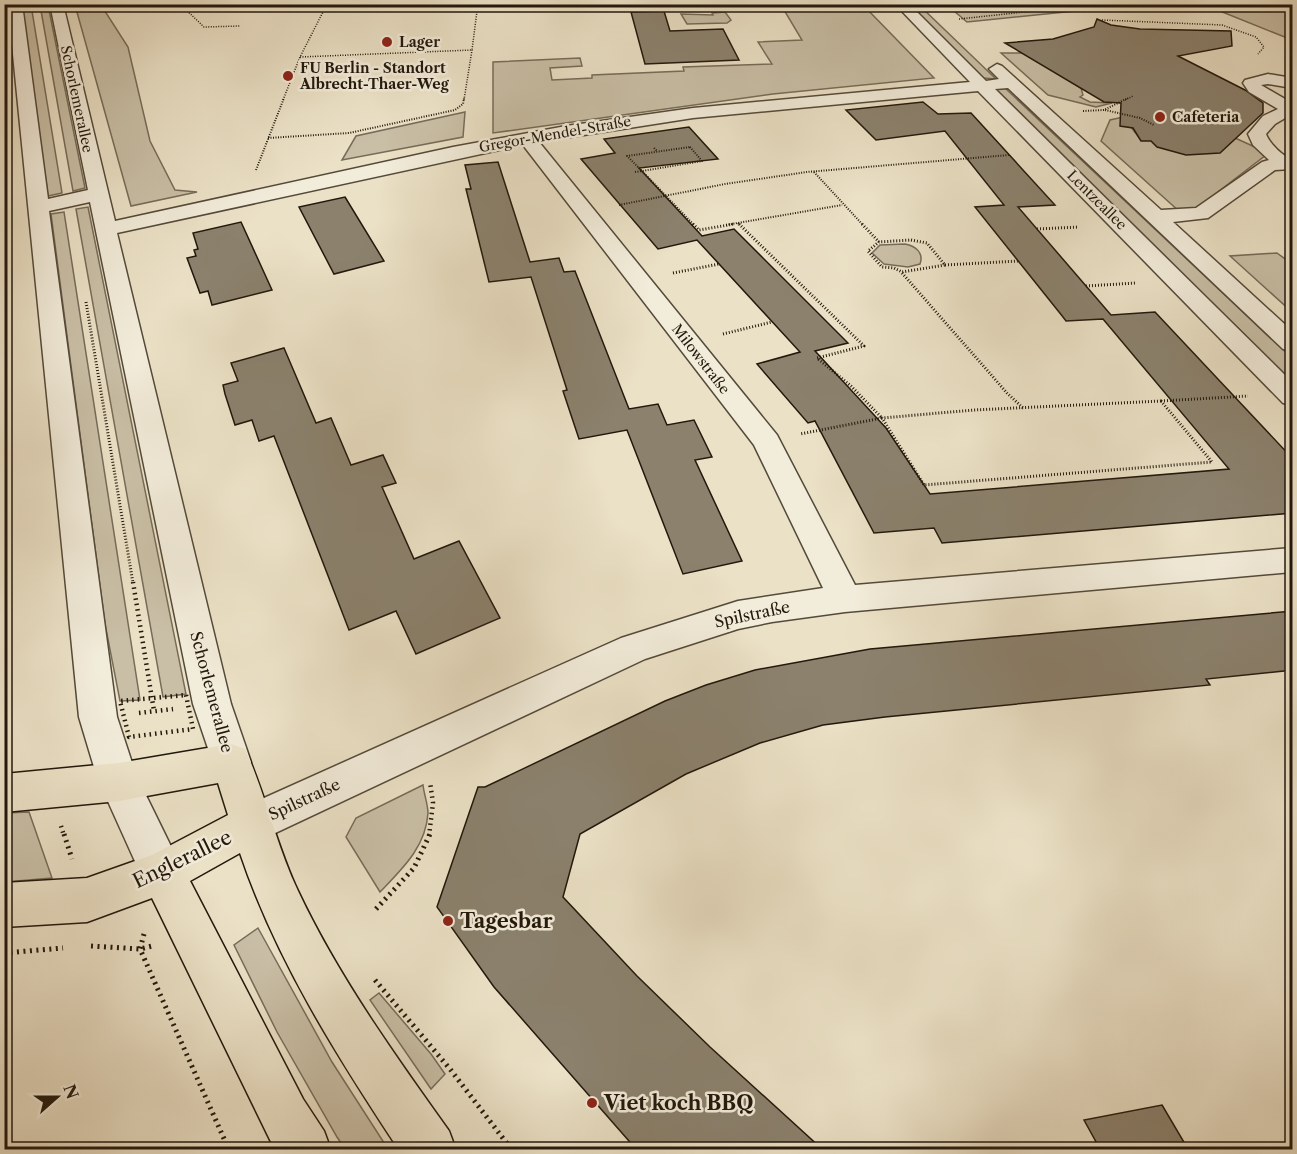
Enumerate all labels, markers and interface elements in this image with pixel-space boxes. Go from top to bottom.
place label: Lager [399,33,440,51]
marker: Lager [380,35,394,49]
street label: Schorlemerallee [57,44,97,154]
place label: FU Berlin - Standort Albrecht-Thaer-Weg [299,59,450,93]
marker: FU Berlin - Standort Albrecht-Thaer-Weg [281,69,295,83]
place label: Cafeteria [1172,108,1240,126]
marker: Cafeteria [1153,110,1167,124]
street label: Gregor-Mendel-Straße [478,112,632,156]
street label: Lentzeallee [1063,166,1131,234]
street label: Milowstraße [668,320,734,398]
street label: Spilstraße [712,596,792,632]
street label: Schorlemerallee [186,629,238,755]
street label: Spilstraße [265,774,343,824]
street label: Englerallee [129,825,235,893]
place label: Tagesbar [460,909,553,933]
marker: Tagesbar [441,914,455,928]
north arrow [27,1067,87,1127]
text: N [59,1082,83,1102]
place label: Viet koch BBQ [603,1091,753,1115]
marker: Viet koch BBQ [585,1096,599,1110]

